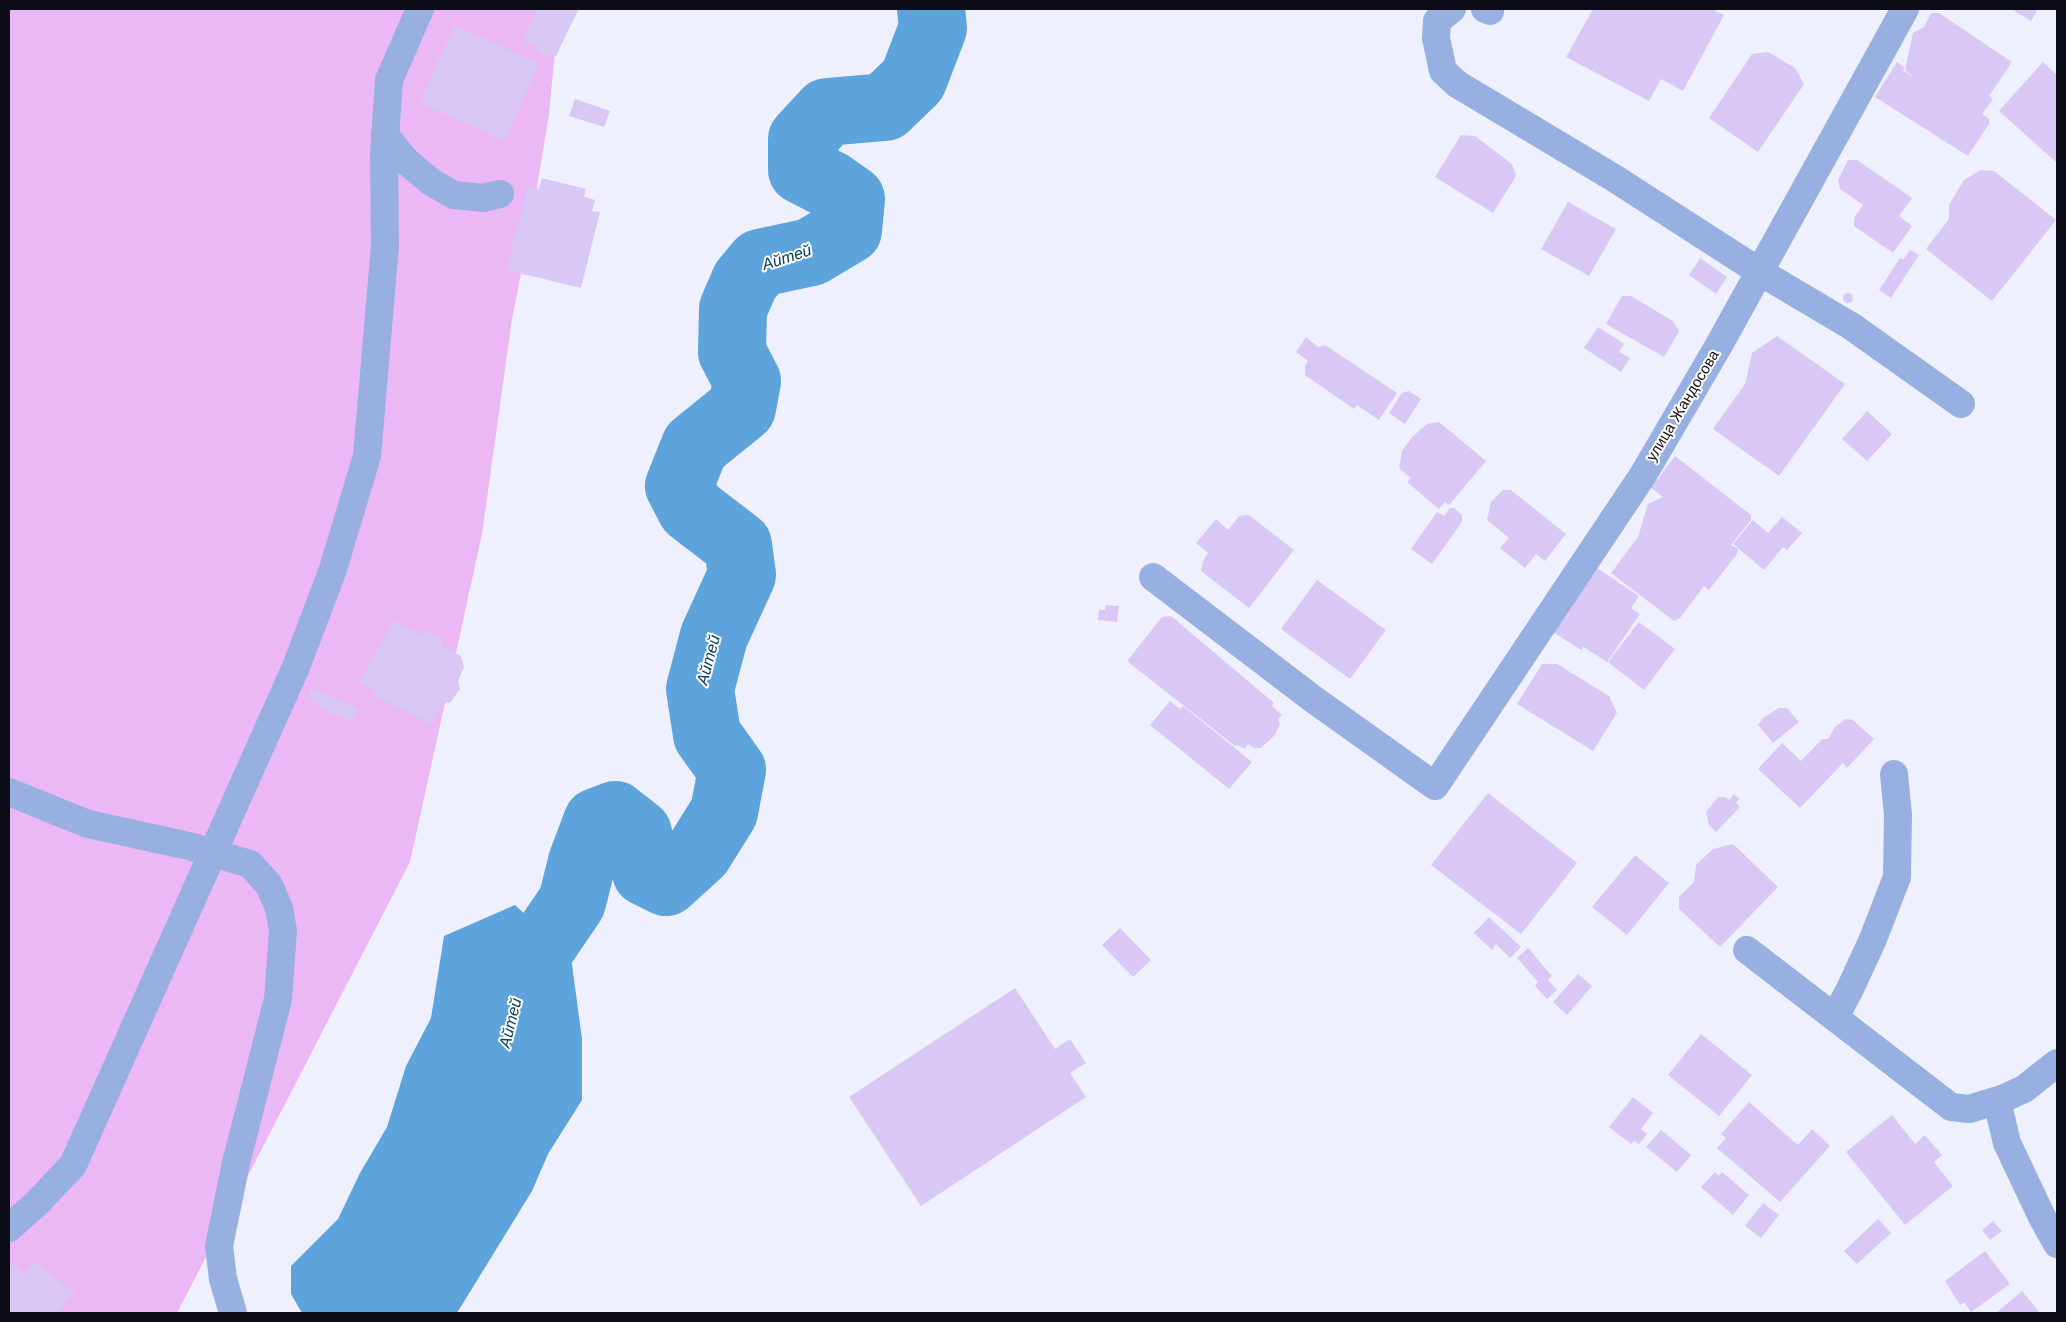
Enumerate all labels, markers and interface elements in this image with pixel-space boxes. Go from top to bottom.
water label: Айтей [760,241,814,275]
street label: улица Жандосова [1643,347,1723,465]
water label: Айтей [693,633,725,687]
water label: Айтей [496,996,526,1050]

